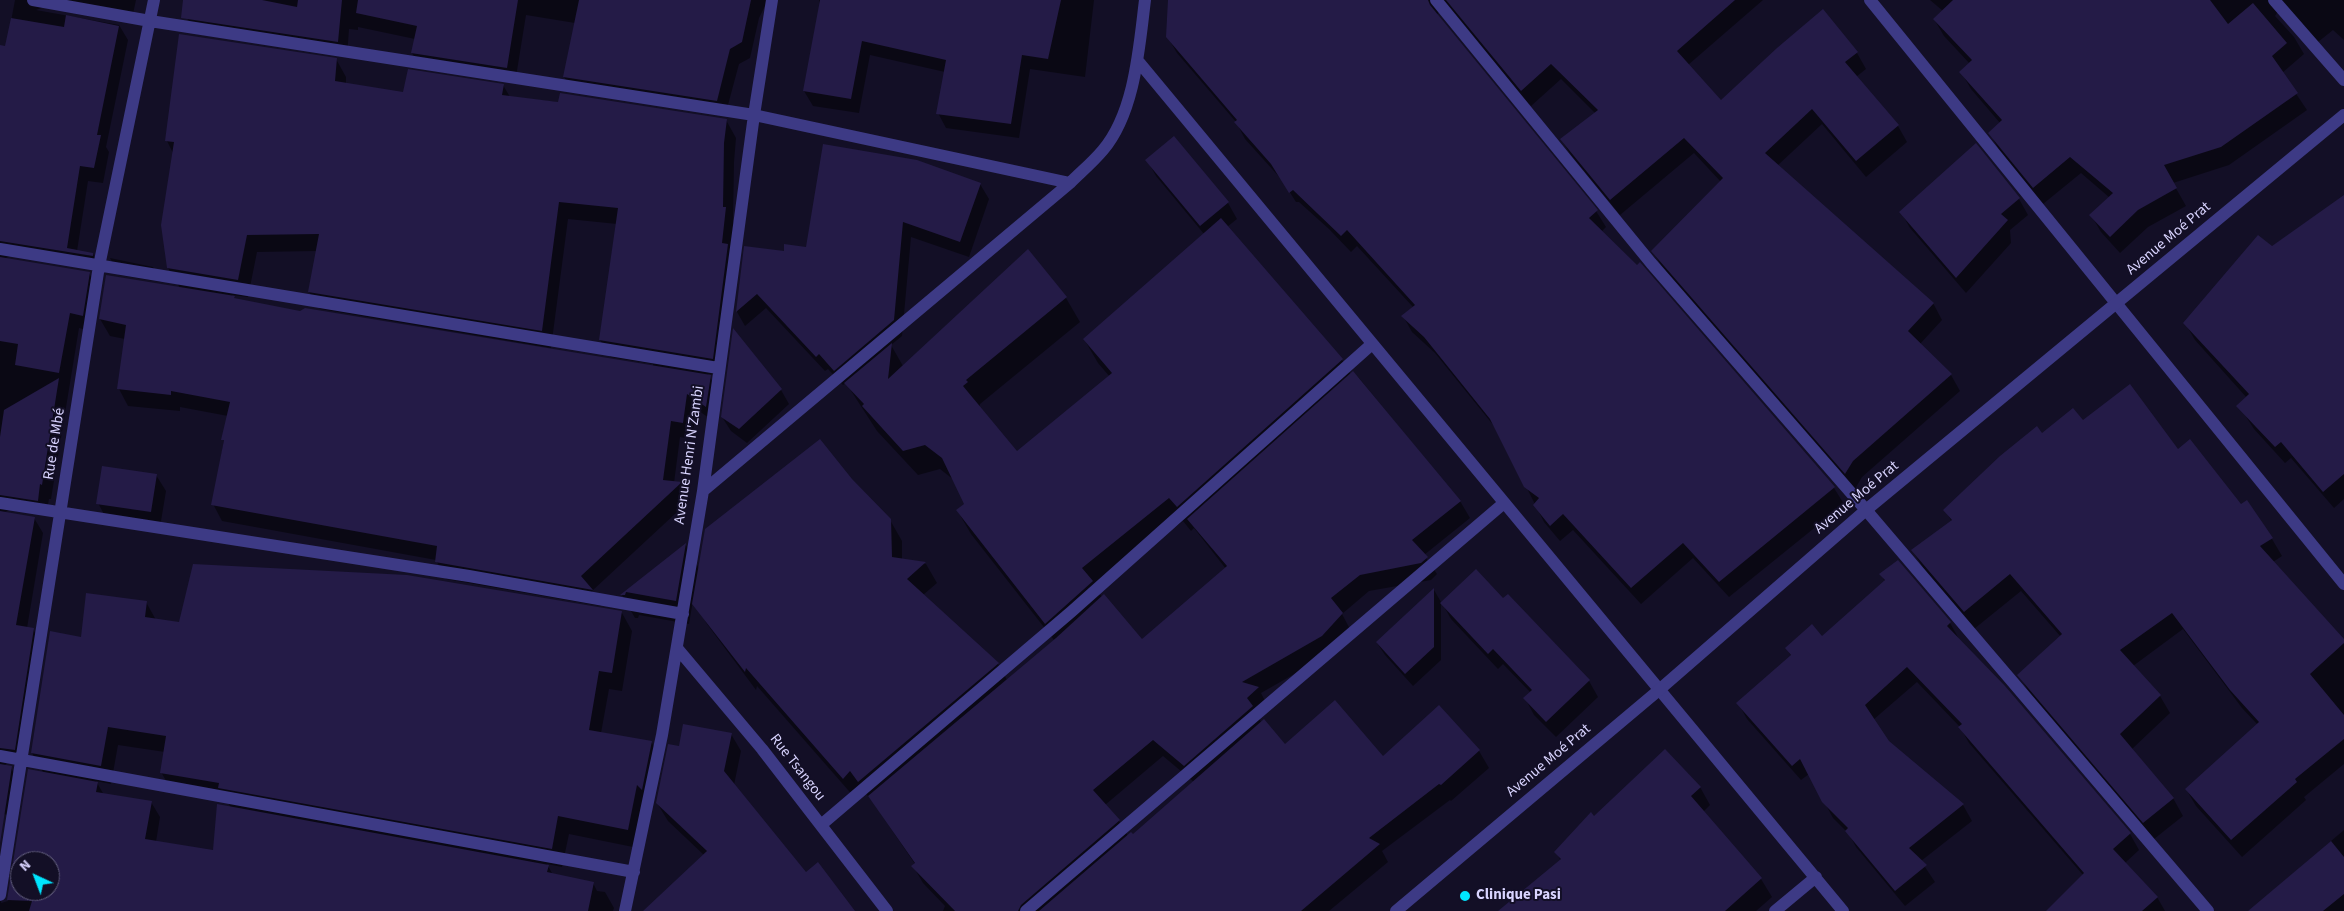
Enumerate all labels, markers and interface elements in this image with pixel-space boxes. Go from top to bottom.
street label: Avenue Moé Prat [2123,199,2215,279]
street label: Avenue Henri N'Zambi [671,385,709,525]
street label: Rue de Mbé [40,407,70,481]
street label: Avenue Moé Prat [1811,458,1903,538]
street label: Avenue Moé Prat [1503,721,1595,801]
street label: Rue Tsangou [765,731,829,805]
north arrow [10,851,60,901]
text: N [15,855,36,876]
place label: Clinique Pasi [1476,887,1561,905]
marker: Clinique Pasi [1458,889,1472,903]

